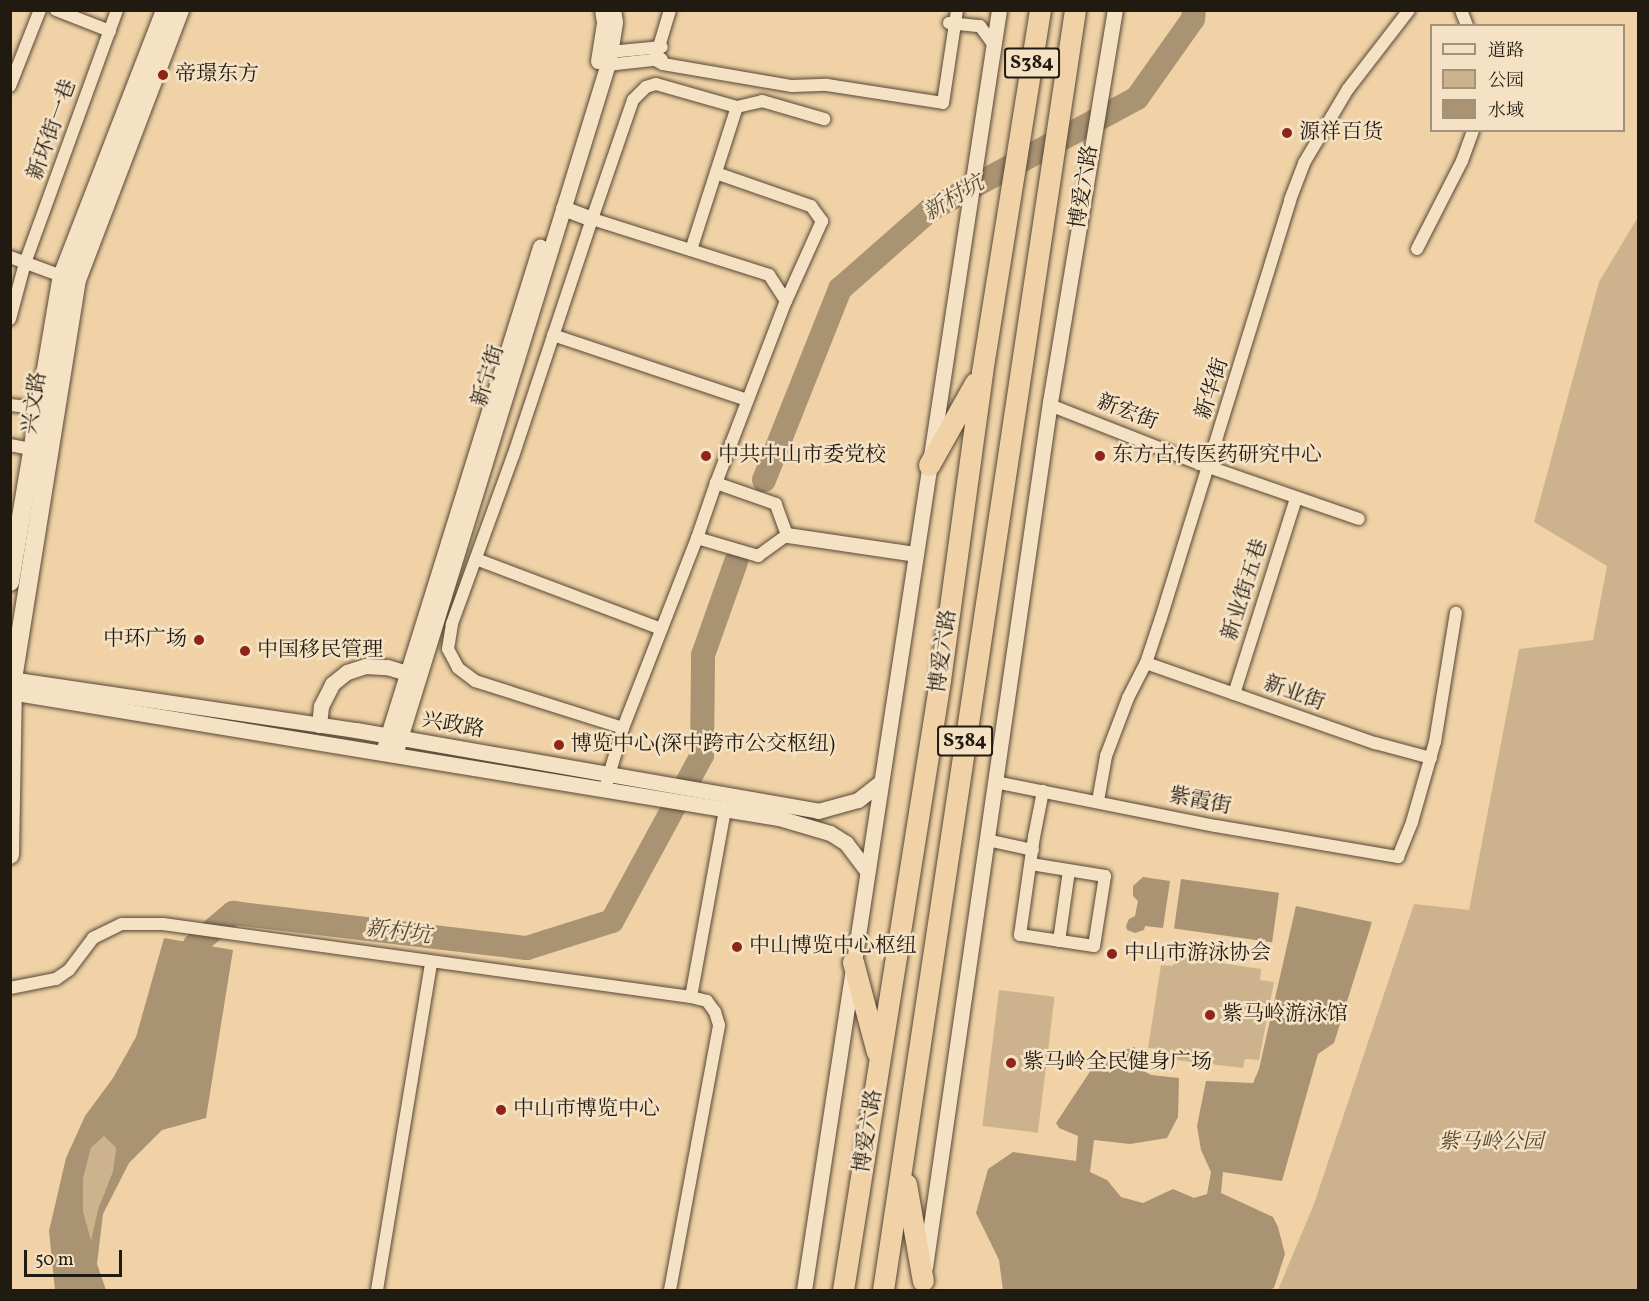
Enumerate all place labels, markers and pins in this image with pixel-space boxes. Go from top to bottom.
place label: 帝璟东方 [175,62,259,88]
marker: 帝璟东方 [156,68,170,82]
place label: 源祥百货 [1299,120,1383,146]
marker: 源祥百货 [1280,126,1294,140]
place label: 中共中山市委党校 [718,443,886,469]
place label: 东方古传医药研究中心 [1112,443,1322,469]
marker: 中共中山市委党校 [699,449,713,463]
marker: 东方古传医药研究中心 [1093,449,1107,463]
place label: 中环广场 [103,627,187,653]
marker: 中环广场 [192,633,206,647]
place label: 中国移民管理 [257,638,383,664]
marker: 中国移民管理 [238,644,252,658]
place label: 博览中心(深中跨市公交枢纽) [571,732,835,758]
marker: 博览中心(深中跨市公交枢纽) [552,738,566,752]
place label: 中山博览中心枢纽 [749,934,917,960]
marker: 中山博览中心枢纽 [730,940,744,954]
place label: 中山市游泳协会 [1124,941,1271,967]
marker: 中山市游泳协会 [1105,947,1119,961]
place label: 紫马岭游泳馆 [1222,1002,1348,1028]
marker: 紫马岭游泳馆 [1203,1008,1217,1022]
place label: 紫马岭全民健身广场 [1023,1050,1212,1076]
marker: 紫马岭全民健身广场 [1004,1056,1018,1070]
place label: 中山市博览中心 [513,1097,660,1123]
marker: 中山市博览中心 [494,1103,508,1117]

